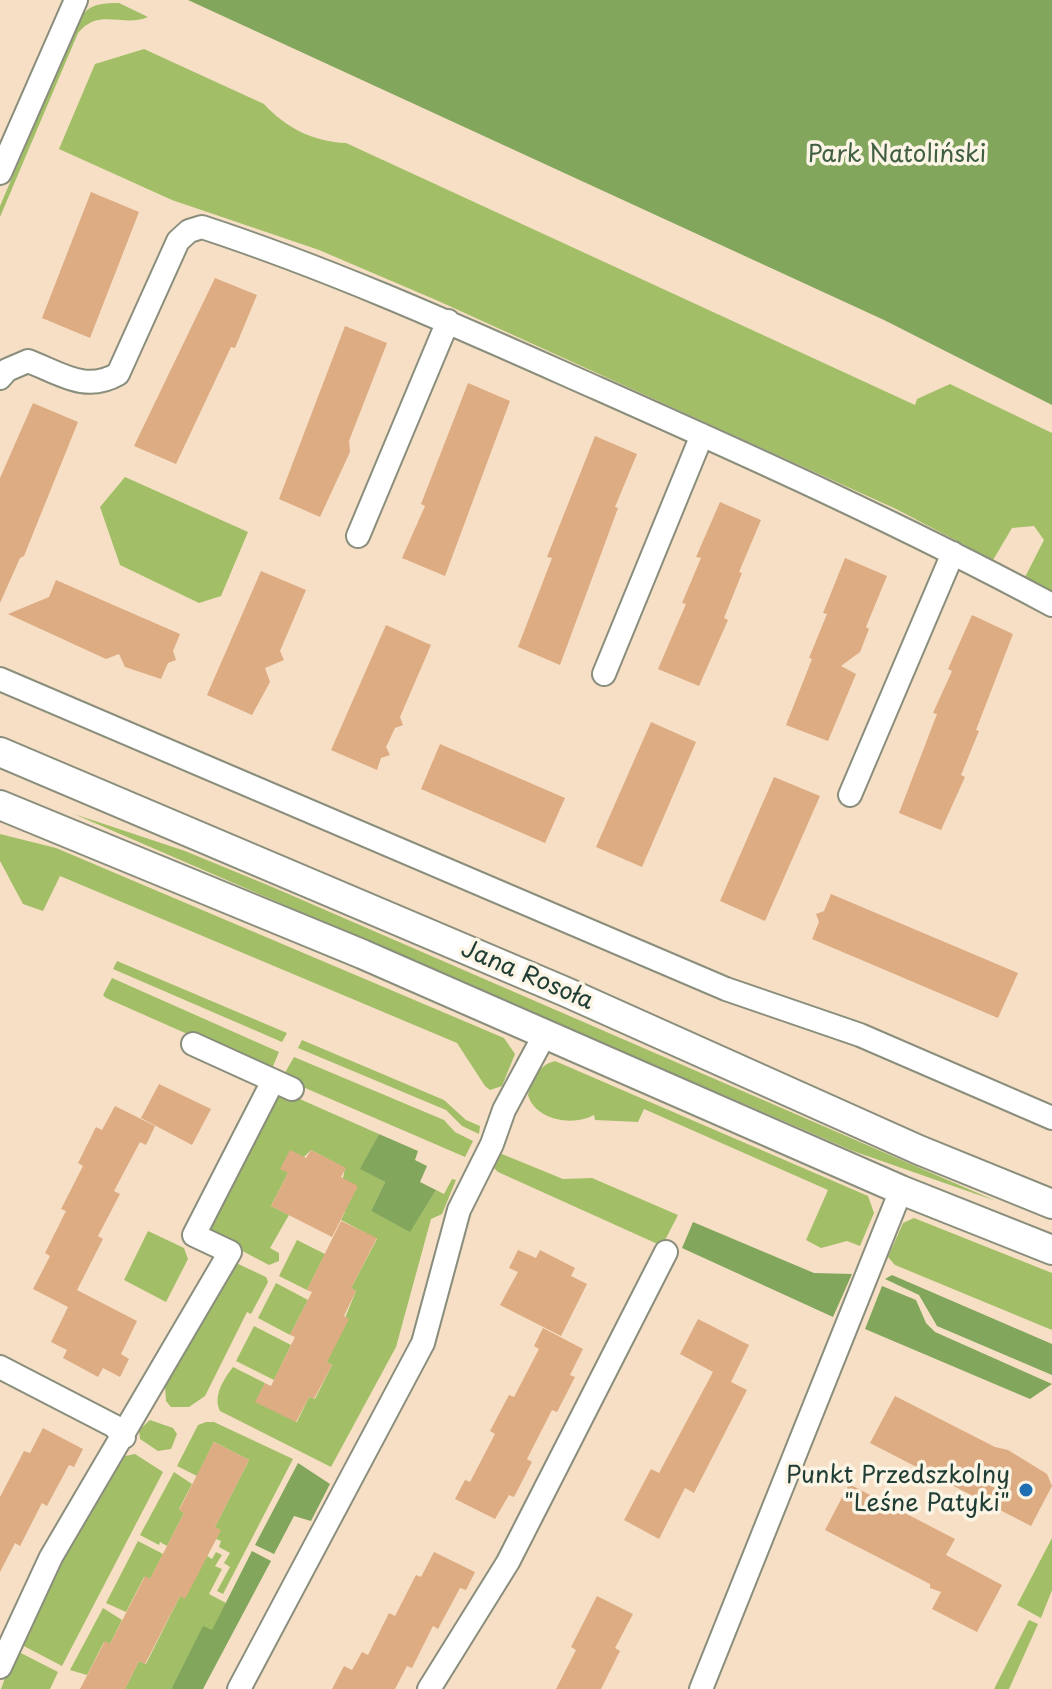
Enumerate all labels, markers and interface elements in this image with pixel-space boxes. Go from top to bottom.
park label: Park Natoliński [808,141,986,169]
street label: Jana Rosoła [456,935,598,1017]
place label: Punkt Przedszkolny "Leśne Patyki" [786,1462,1010,1518]
marker: Punkt Przedszkolny "Leśne Patyki" [1017,1481,1035,1499]

